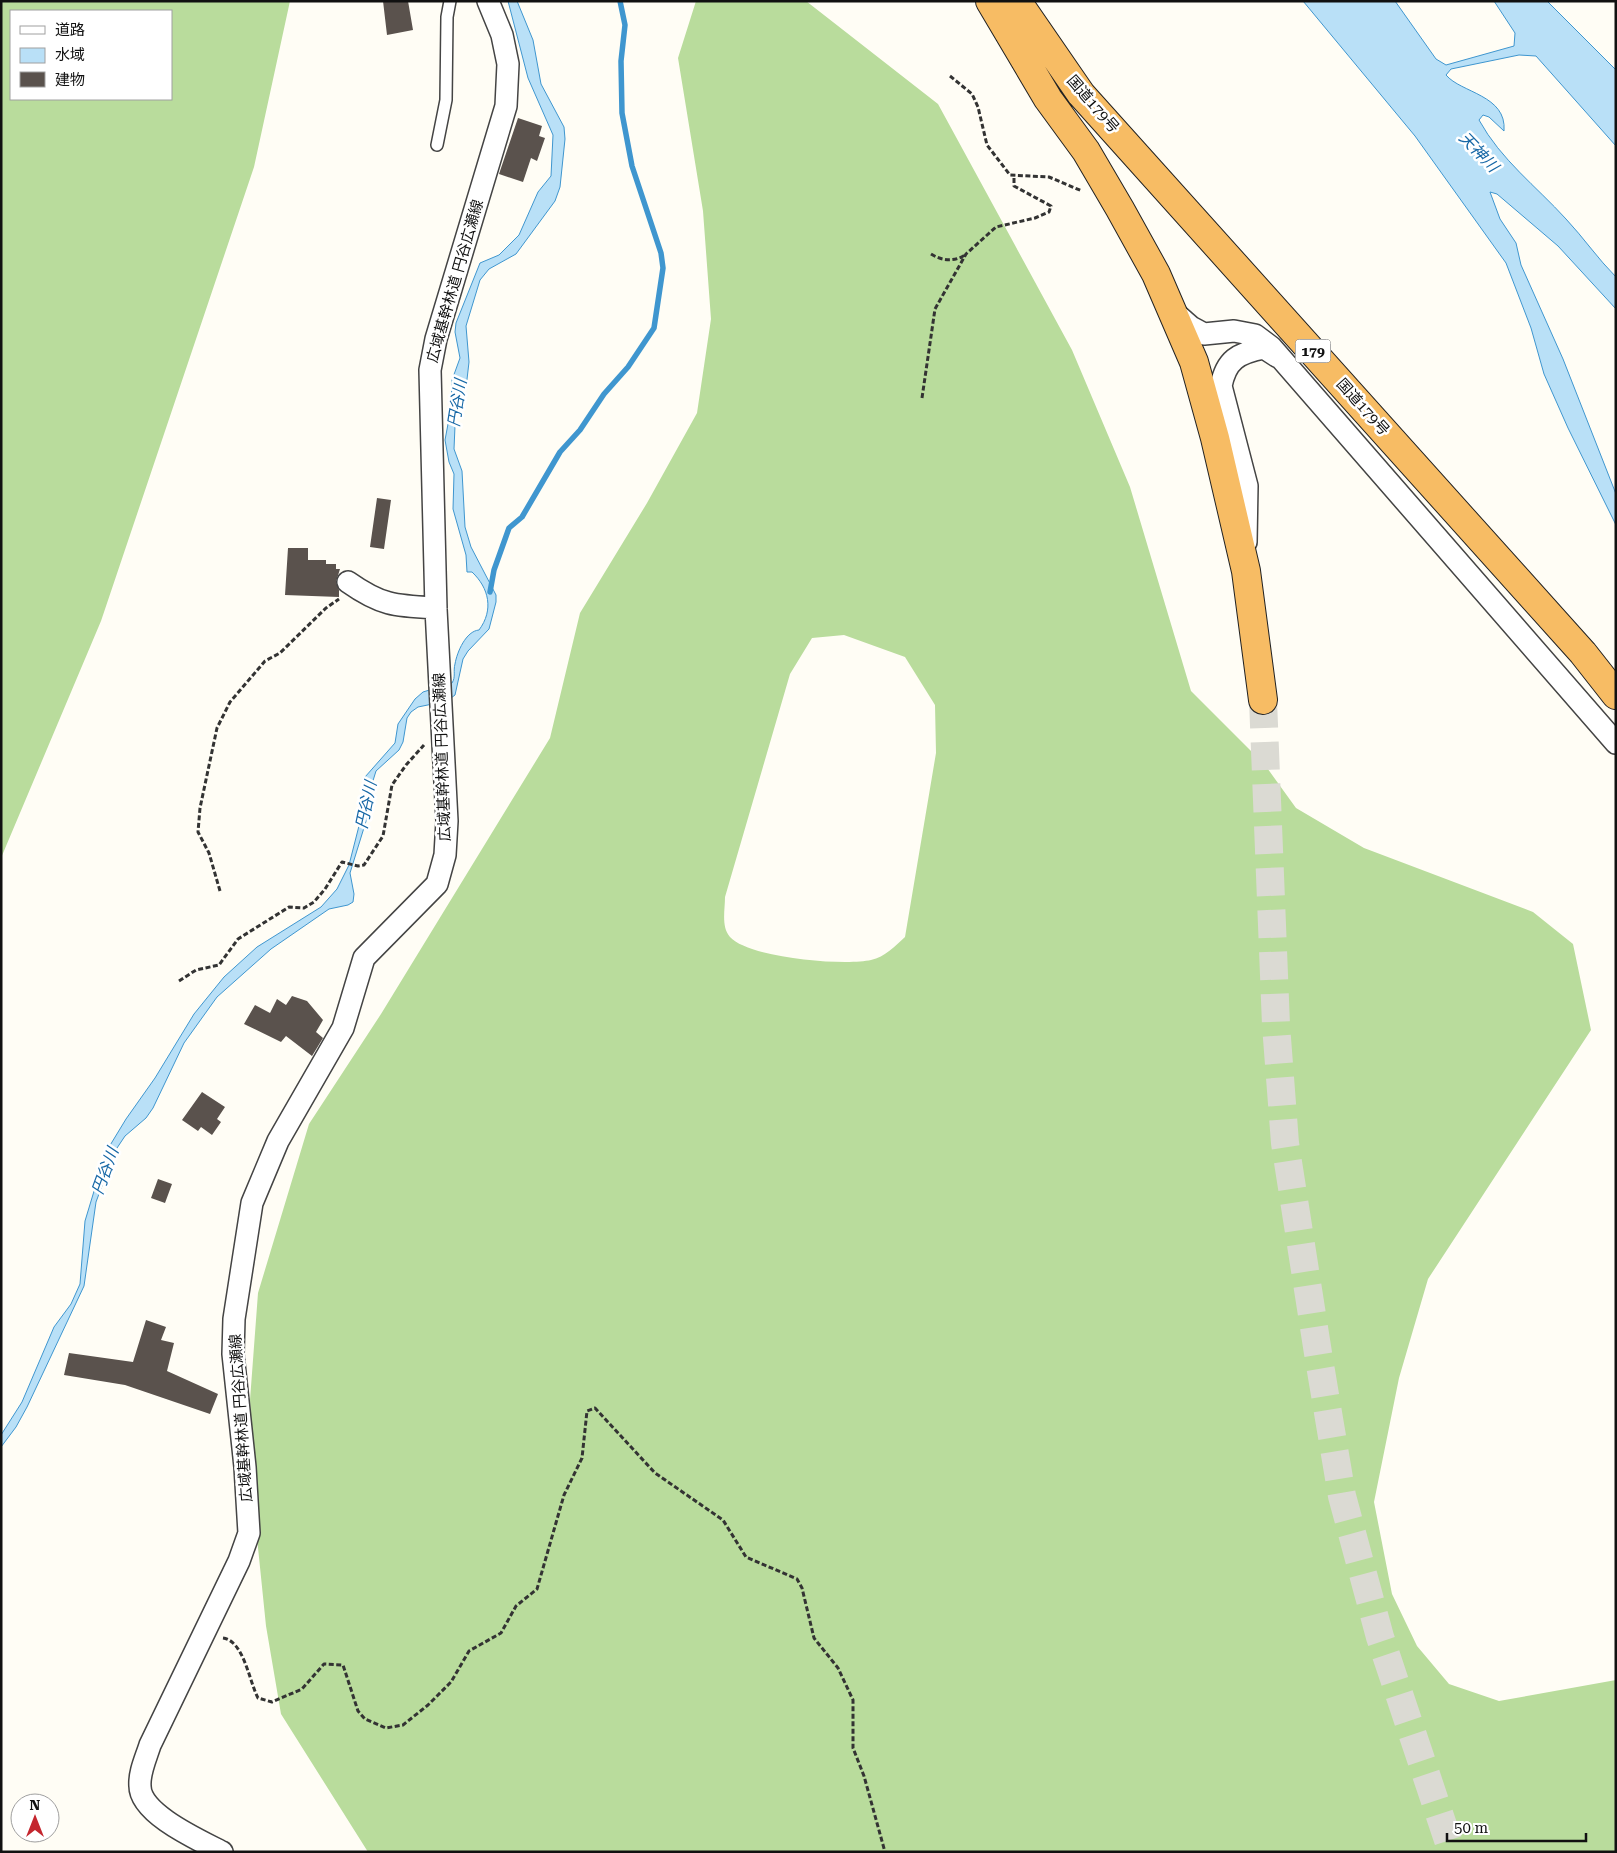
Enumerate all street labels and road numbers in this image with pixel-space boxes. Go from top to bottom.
street label: 国道179号 [1063,72,1123,136]
street label: 広域基幹林道 円谷広瀬線 [423,197,487,365]
road number: 179 [1296,340,1330,362]
street label: 国道179号 [1333,375,1393,439]
street label: 広域基幹林道 円谷広瀬線 [430,672,454,842]
street label: 広域基幹林道 円谷広瀬線 [226,1333,256,1503]

